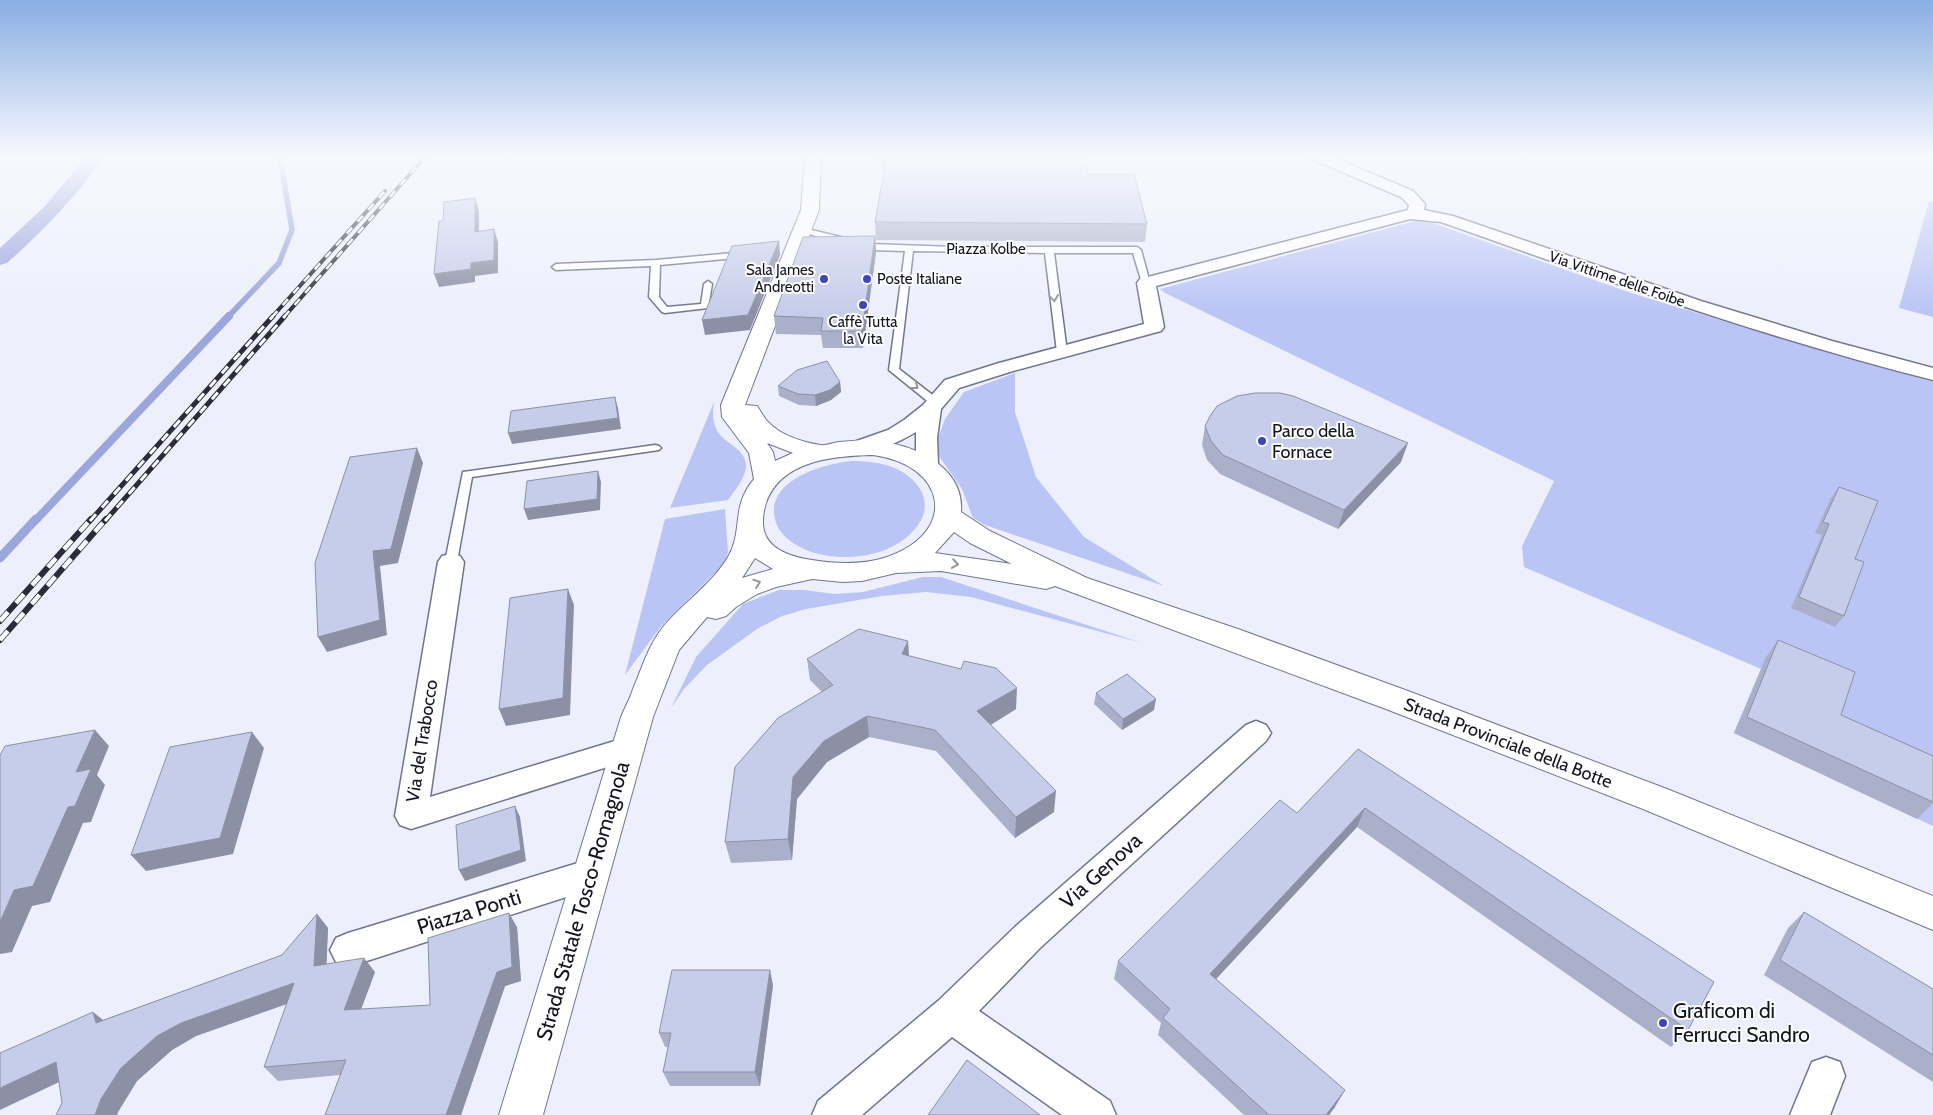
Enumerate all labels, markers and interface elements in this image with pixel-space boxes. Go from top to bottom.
street label: Piazza Kolbe [946,240,1026,258]
street label: Via Vittime delle Foibe [1547,247,1688,311]
place label: Sala James Andreotti [746,261,814,296]
place label: Poste Italiane [877,270,962,288]
marker: Sala James Andreotti [818,273,830,285]
marker: Poste Italiane [861,273,873,285]
one-way arrow [1049,293,1059,302]
marker: Caffè Tutta la Vita [857,299,869,311]
place label: Caffè Tutta la Vita [828,313,898,348]
one-way arrow [909,380,918,388]
place label: Parco della Fornace [1272,420,1355,463]
marker: Parco della Fornace [1256,435,1268,447]
one-way arrow [951,558,959,569]
one-way arrow [752,578,761,588]
street label: Via del Trabocco [401,678,443,804]
street label: Strada Provinciale della Botte [1401,693,1615,793]
street label: Strada Statale Tosco-Romagnola [531,758,634,1043]
street label: Via Genova [1055,828,1147,914]
street label: Piazza Ponti [414,884,524,939]
place label: Graficom di Ferrucci Sandro [1673,998,1810,1047]
marker: Graficom di Ferrucci Sandro [1657,1017,1669,1029]

